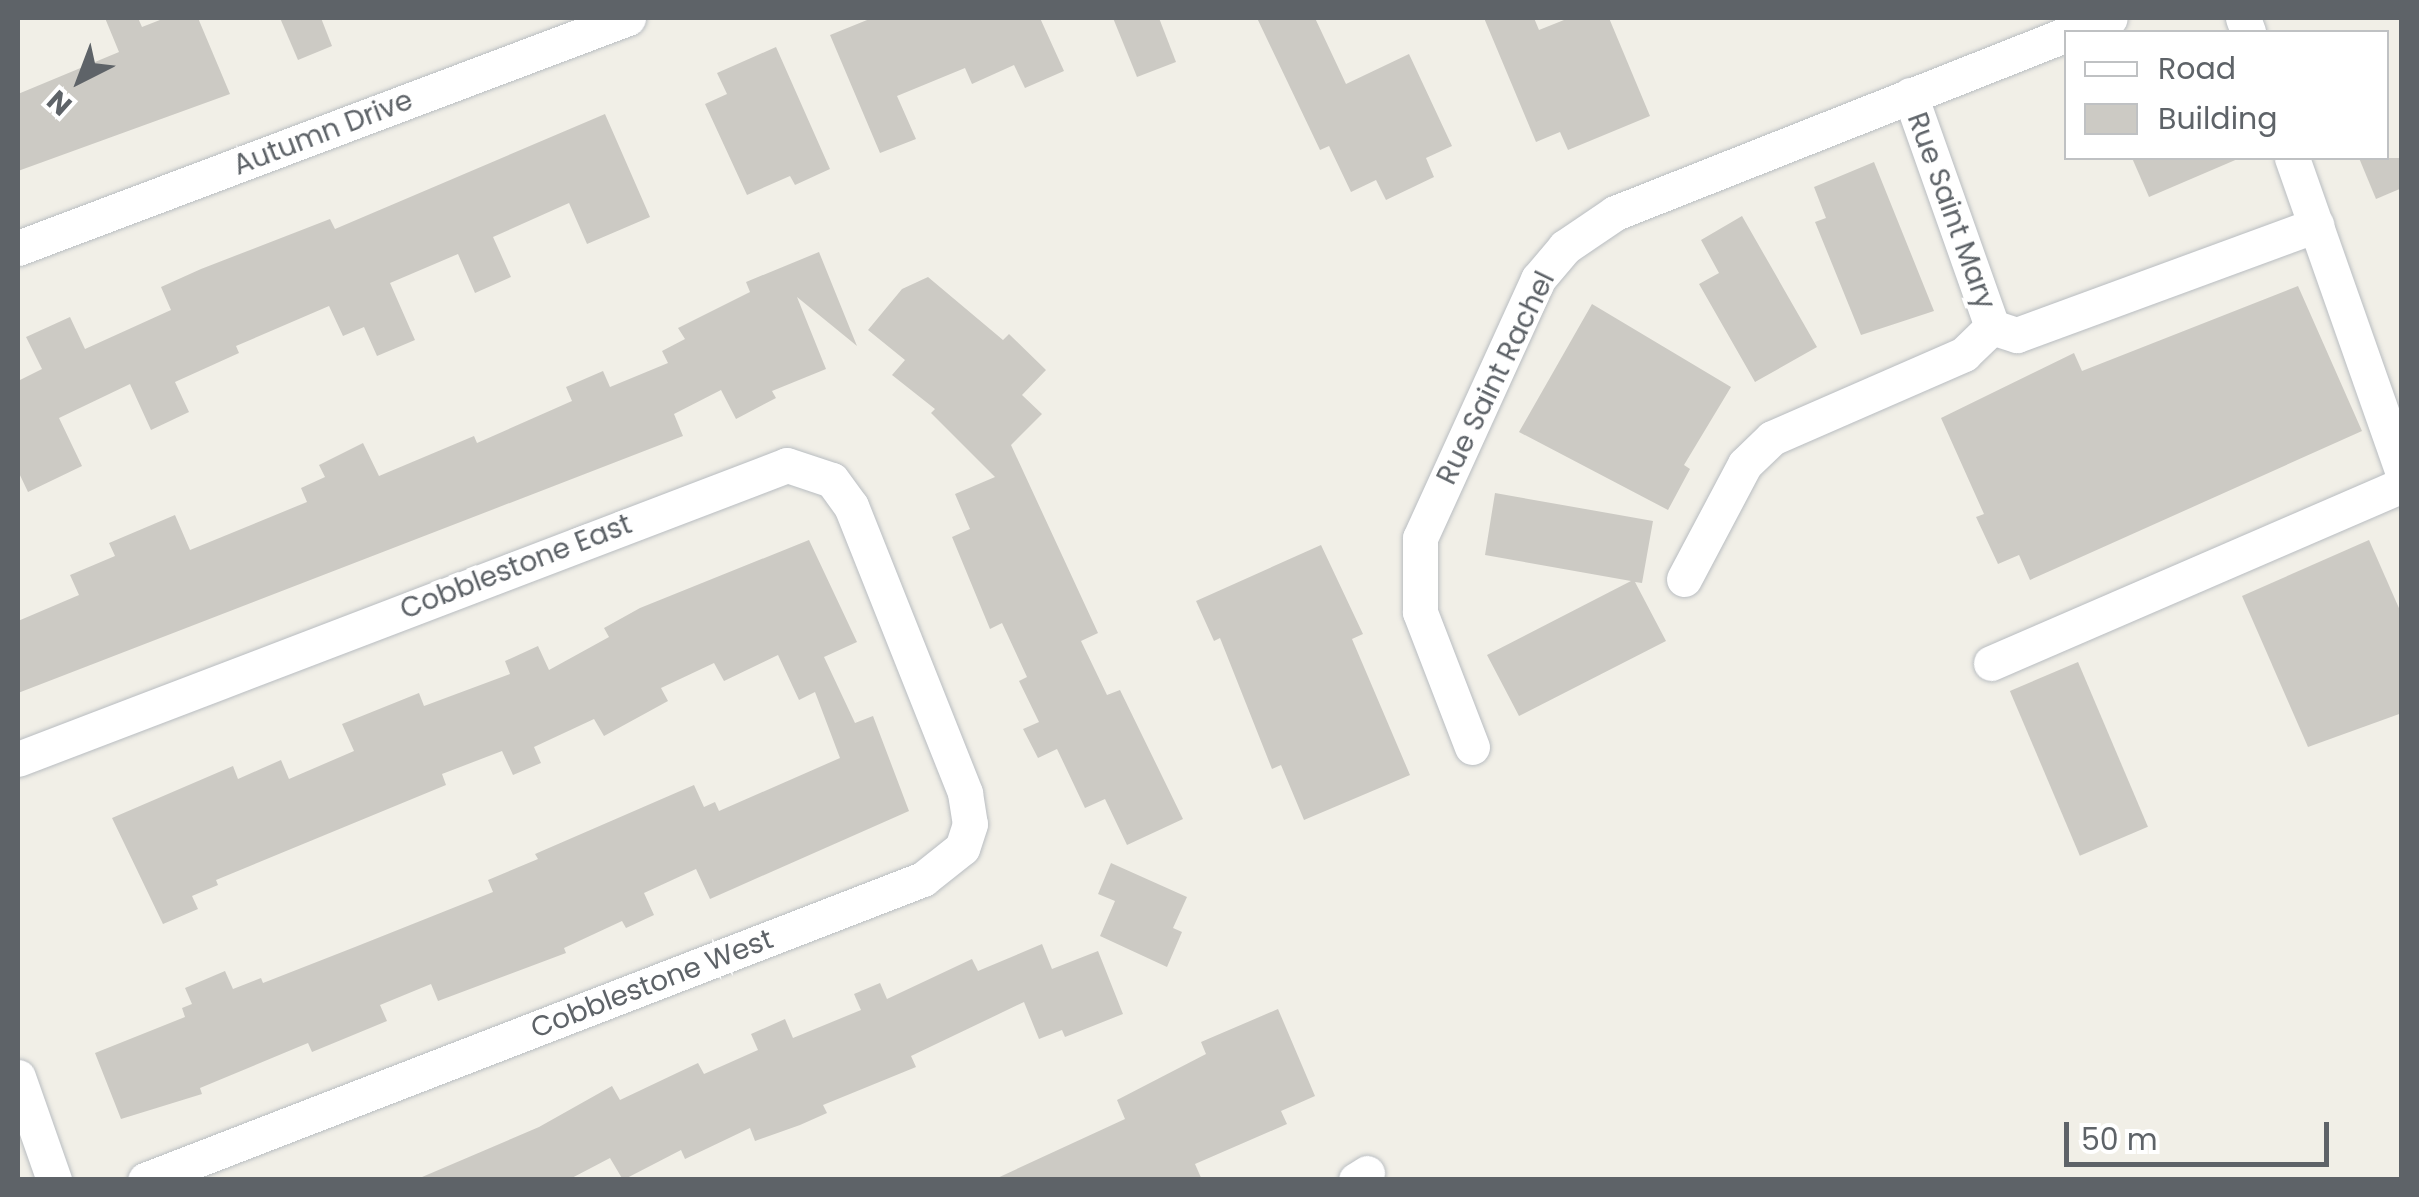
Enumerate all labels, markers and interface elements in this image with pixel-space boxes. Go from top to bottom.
north arrow [30,30,130,130]
legend [2064,30,2389,160]
text: Road [2158,47,2236,90]
text: N [39,81,80,124]
street label: Autumn Drive [229,83,417,183]
text: Building [2158,97,2278,140]
street label: Rue Saint Mary [1900,108,2002,314]
street label: Rue Saint Rachel [1430,266,1562,490]
street label: Cobblestone East [396,507,636,627]
street label: Cobblestone West [526,922,778,1046]
scale bar [2069,1102,2334,1164]
text: 50 m [2081,1118,2158,1161]

